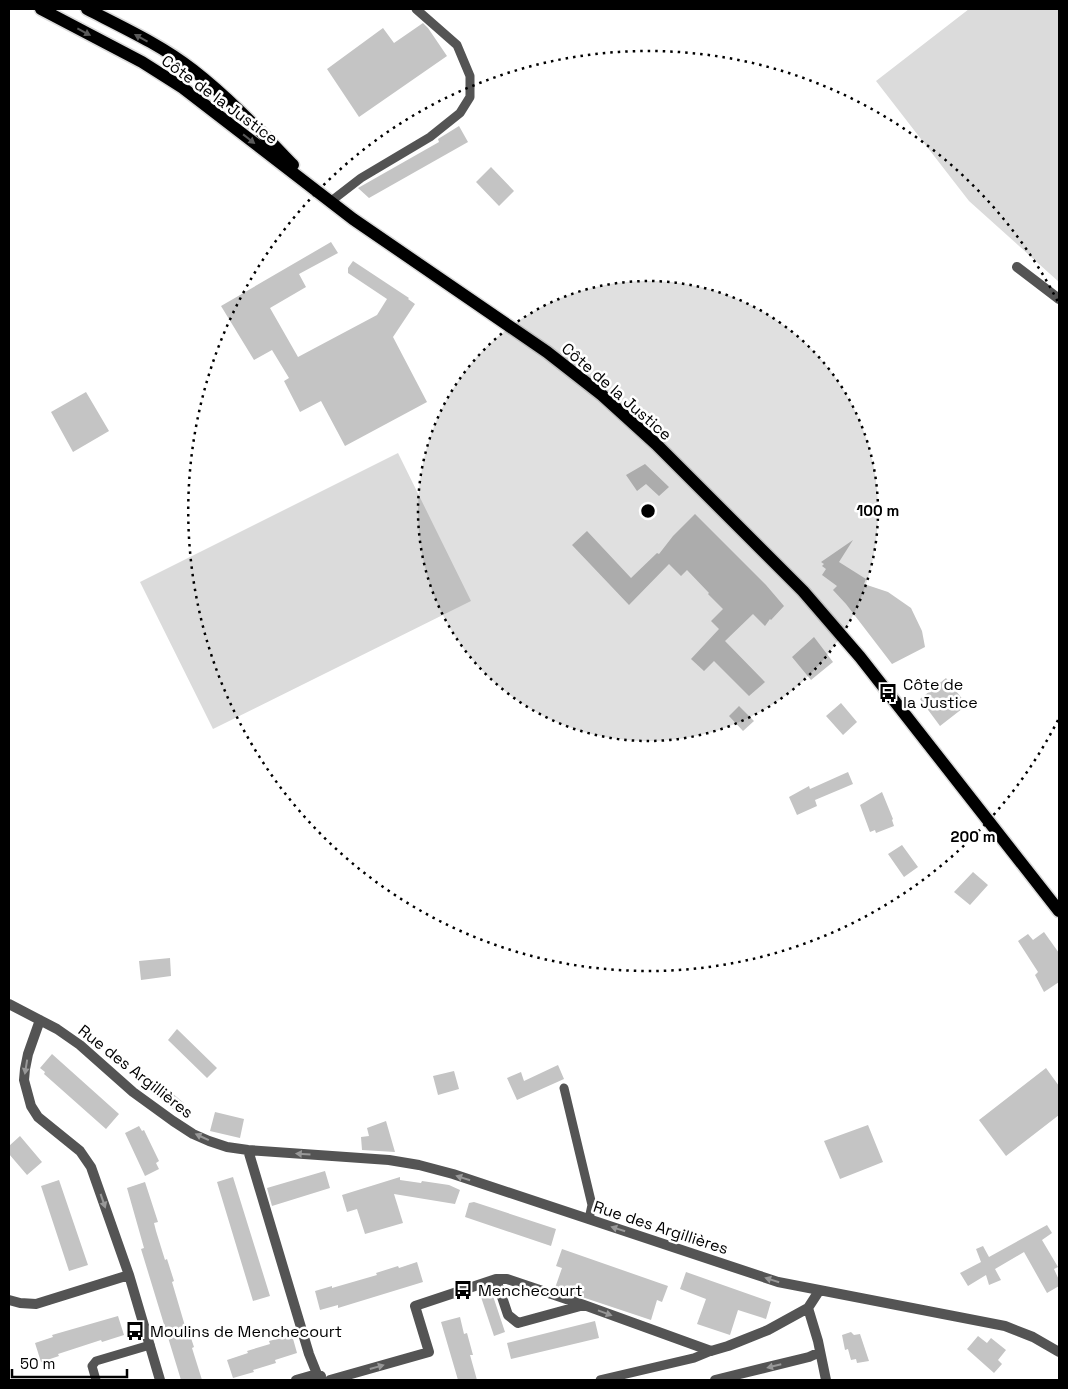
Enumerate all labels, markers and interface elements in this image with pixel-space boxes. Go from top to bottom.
one-way arrow [77,28,91,36]
one-way arrow [134,34,148,42]
street label: Côte de la Justice [157,50,282,149]
one-way arrow [242,134,256,144]
street label: Côte de la Justice [557,338,676,445]
text: 100 m [857,501,899,520]
centre of rings [639,502,657,520]
place label: Côte de la Justice [903,674,978,713]
bus stop icon: Côte de la Justice [877,682,899,704]
text: 200 m [951,827,995,846]
street label: Rue des Argillières [74,1020,198,1123]
one-way arrow [22,1059,30,1075]
one-way arrow [194,1133,209,1142]
one-way arrow [295,1149,311,1157]
one-way arrow [456,1174,471,1181]
one-way arrow [100,1193,107,1208]
street label: Rue des Argillières [591,1196,731,1259]
one-way arrow [610,1225,625,1232]
one-way arrow [764,1276,779,1284]
bus stop icon: Menchecourt [452,1279,474,1301]
place label: Menchecourt [478,1280,583,1301]
one-way arrow [598,1309,613,1317]
bus stop icon: Moulins de Menchecourt [124,1320,146,1342]
place label: Moulins de Menchecourt [150,1321,342,1342]
scale bar [12,1346,128,1378]
text: 50 m [20,1354,55,1373]
one-way arrow [766,1362,781,1370]
one-way arrow [370,1363,385,1371]

